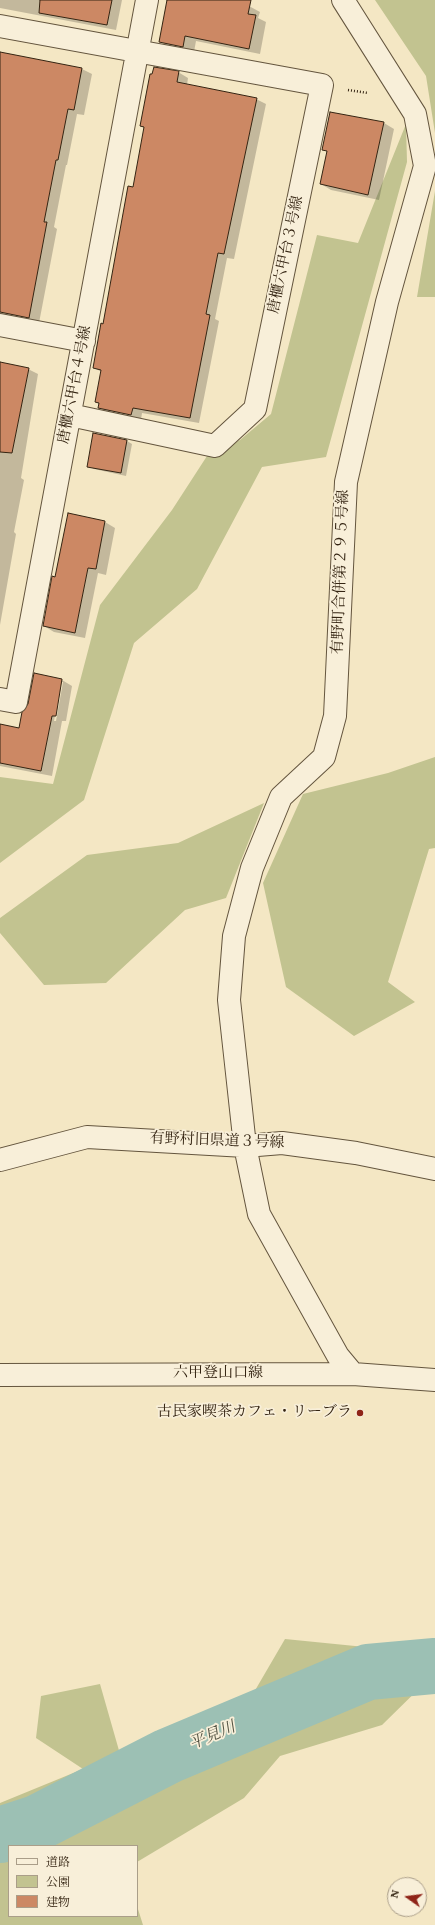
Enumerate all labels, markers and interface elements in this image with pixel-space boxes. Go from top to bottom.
street label: 唐櫃六甲台３号線 [266,194,308,316]
street label: 唐櫃六甲台４号線 [56,324,96,446]
street label: 有野町合併第２９５号線 [330,489,354,655]
street label: 有野村旧県道３号線 [149,1131,285,1153]
street label: 六甲登山口線 [173,1365,263,1383]
place label: 古民家喫茶カフェ・リーブラ [157,1404,352,1422]
marker: 古民家喫茶カフェ・リーブラ [355,1408,365,1418]
water label: 平見川 [187,1719,239,1755]
legend [8,1845,138,1917]
text: 道路 [46,1855,70,1871]
text: 公園 [46,1875,70,1891]
north arrow [387,1877,427,1917]
text: N [388,1889,404,1900]
text: 建物 [46,1895,70,1911]

